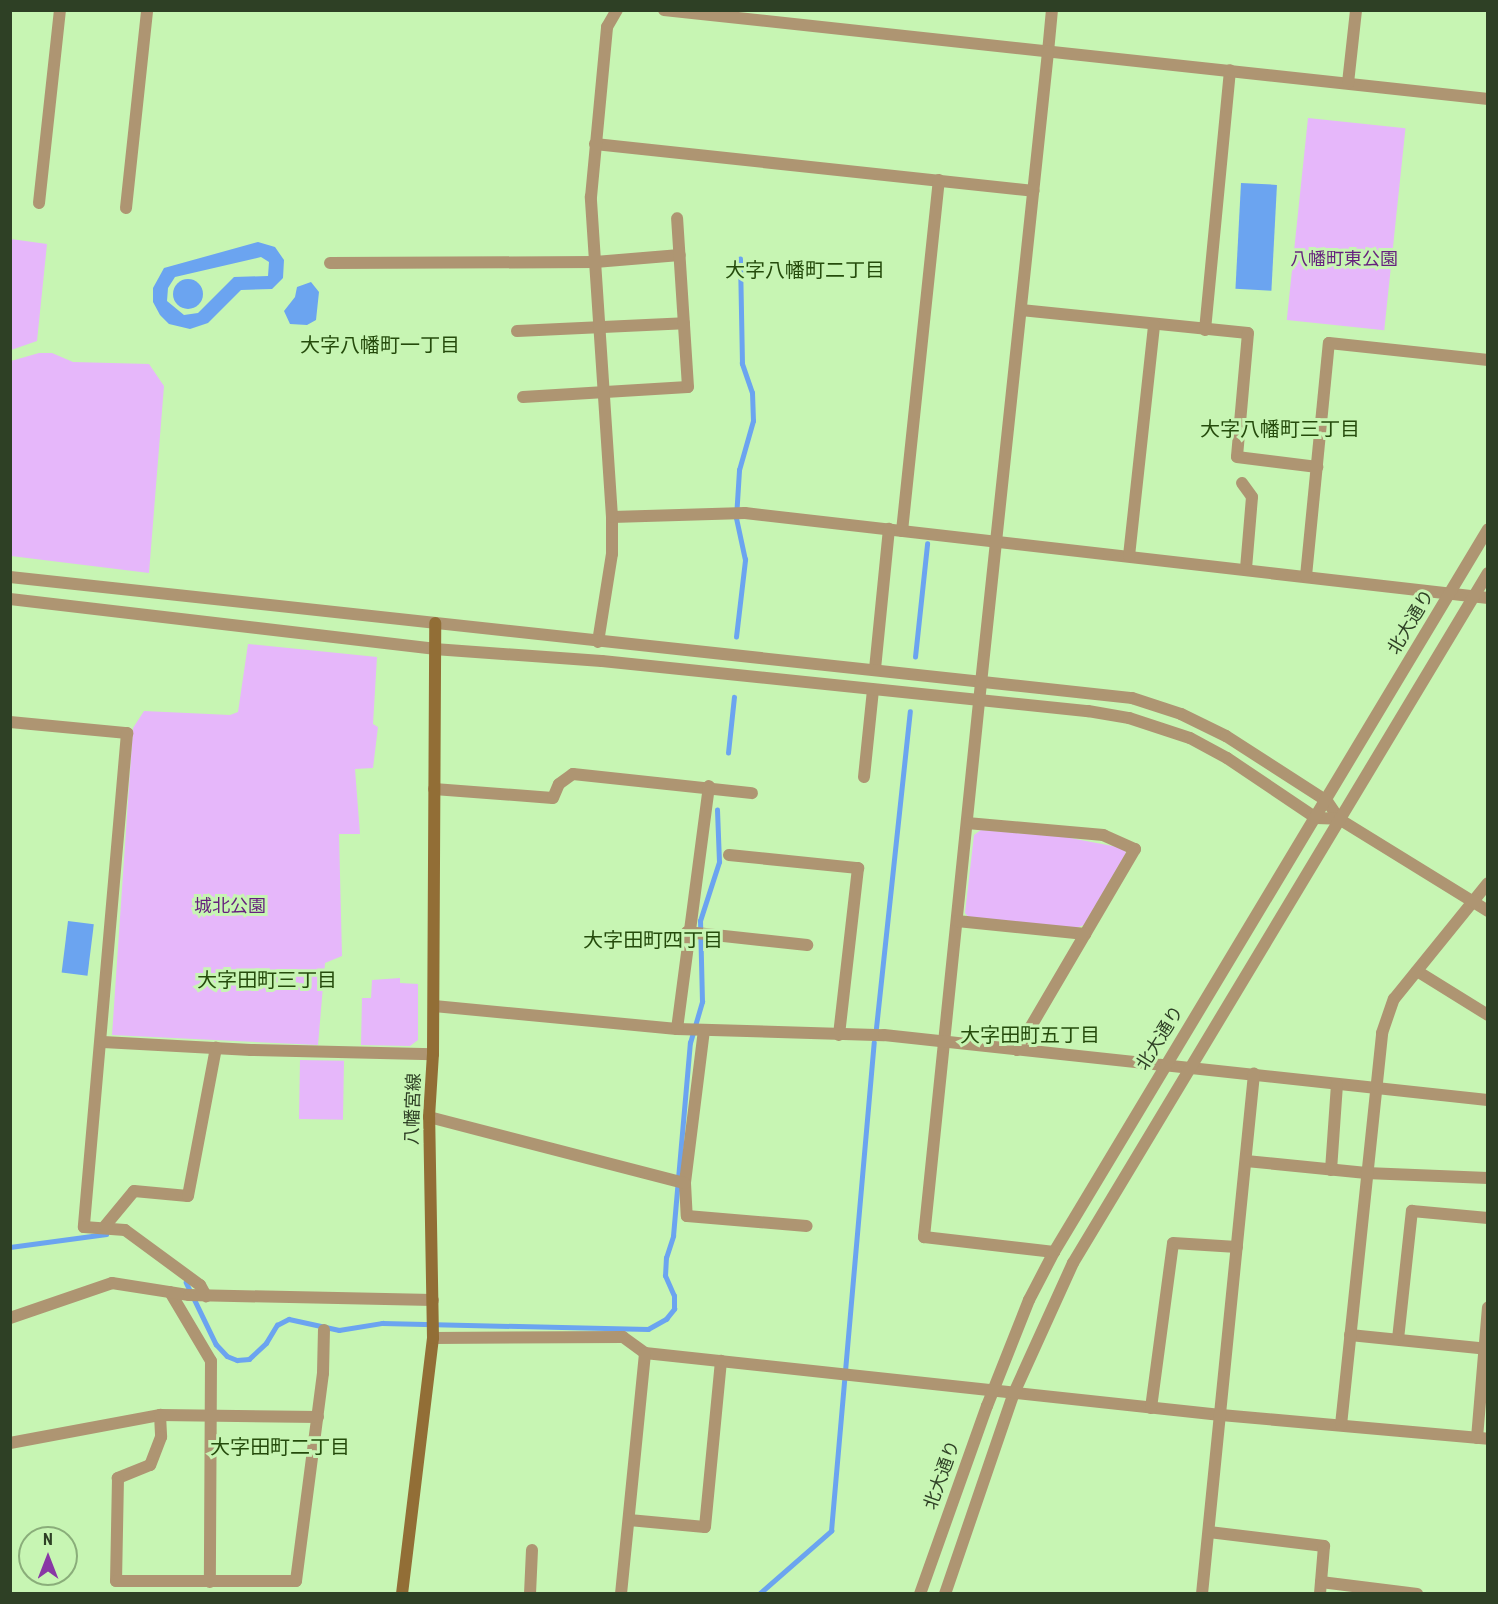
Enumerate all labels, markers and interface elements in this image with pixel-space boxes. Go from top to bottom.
park label: 八幡町東公園 [1290,248,1398,270]
district label: 大字八幡町二丁目 [725,258,885,282]
district label: 大字八幡町一丁目 [300,333,460,357]
district label: 大字八幡町三丁目 [1200,417,1360,441]
street label: 北大通り [1383,586,1439,658]
park label: 城北公園 [194,895,266,917]
district label: 大字田町四丁目 [583,928,723,952]
district label: 大字田町三丁目 [197,968,337,992]
street label: 北大通り [1132,1002,1188,1074]
district label: 大字田町五丁目 [960,1023,1100,1047]
street label: 八幡宮線 [401,1073,425,1145]
district label: 大字田町二丁目 [210,1435,350,1459]
street label: 北大通り [920,1437,964,1513]
north arrow [18,1526,78,1586]
text: N [43,1530,53,1549]

